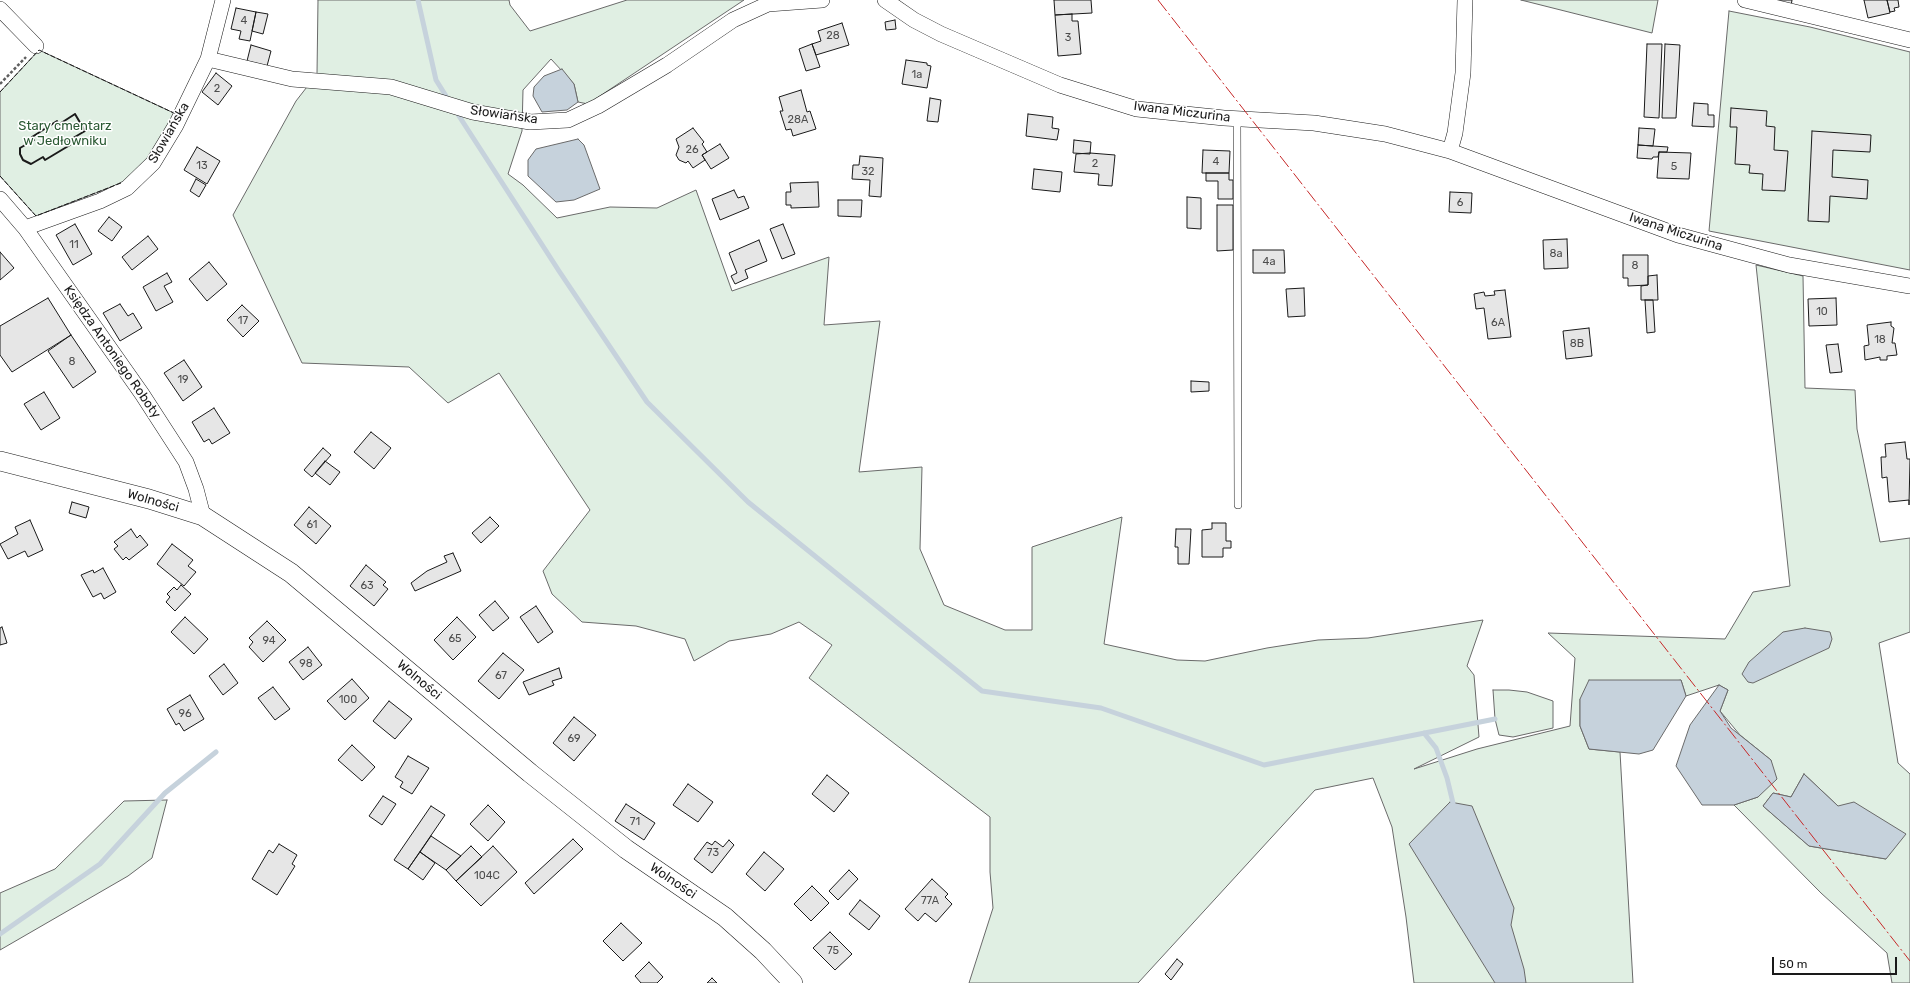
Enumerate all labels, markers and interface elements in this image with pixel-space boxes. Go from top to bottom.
house number: 4 [241,14,247,28]
house number: 28 [826,29,840,43]
house number: 3 [1065,31,1071,45]
house number: 1a [912,68,922,82]
house number: 2 [214,82,220,96]
street label: Iwana Miczurina [1133,98,1231,126]
street label: Słowiańska [145,100,193,166]
street label: Słowiańska [469,103,539,127]
house number: 28A [788,113,808,127]
park label: Stary cmentarz w Jedłowniku [18,118,112,149]
house number: 26 [685,143,699,157]
house number: 4 [1213,155,1219,169]
house number: 2 [1092,157,1098,171]
house number: 13 [196,159,208,173]
house number: 5 [1671,160,1677,174]
house number: 32 [861,165,875,179]
house number: 6 [1457,196,1463,210]
street label: Iwana Miczurina [1627,210,1725,254]
house number: 11 [69,238,79,252]
house number: 8a [1549,247,1563,261]
house number: 4a [1263,255,1275,269]
house number: 8 [1632,259,1638,273]
street label: Księdza Antoniego Roboty [60,283,164,421]
house number: 10 [1816,305,1828,319]
house number: 17 [238,314,248,328]
house number: 6A [1491,316,1505,330]
house number: 18 [1874,333,1886,347]
house number: 8B [1570,337,1584,351]
house number: 8 [69,355,75,369]
house number: 19 [177,373,189,387]
street label: Wolności [125,486,181,516]
house number: 61 [306,518,318,532]
house number: 63 [360,579,374,593]
house number: 65 [448,632,462,646]
house number: 94 [262,634,276,648]
house number: 98 [299,657,313,671]
street label: Wolności [394,657,444,703]
house number: 67 [495,669,507,683]
house number: 100 [339,693,357,707]
house number: 96 [178,707,192,721]
house number: 69 [567,732,581,746]
house number: 71 [630,815,640,829]
house number: 73 [707,846,719,860]
street label: Wolności [647,860,699,902]
house number: 104C [474,869,500,883]
house number: 77A [921,894,939,908]
house number: 75 [827,944,839,958]
scale bar [1774,949,1899,975]
text: 50 m [1779,957,1807,971]

